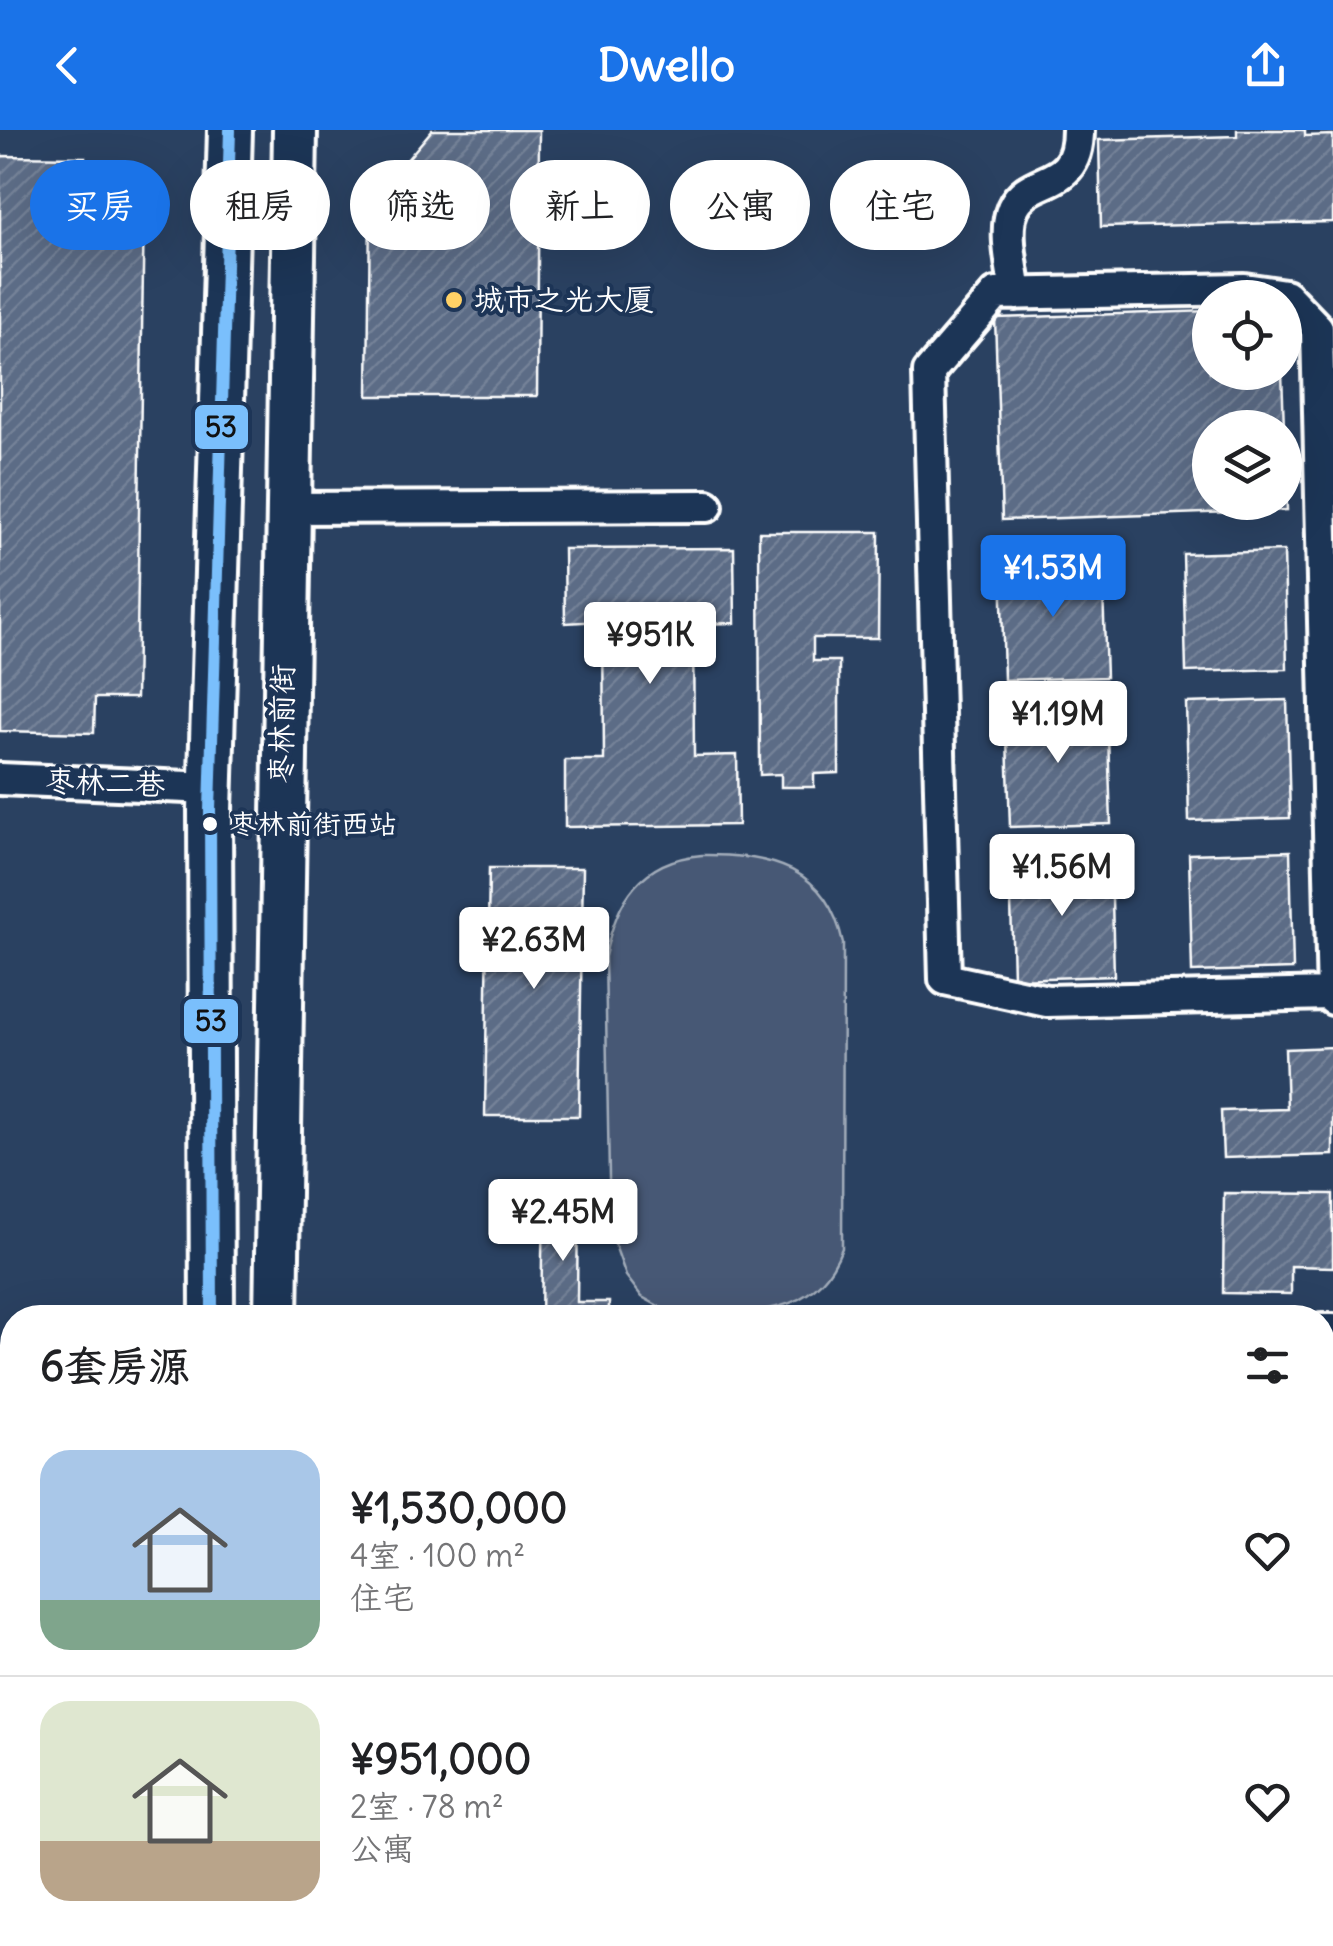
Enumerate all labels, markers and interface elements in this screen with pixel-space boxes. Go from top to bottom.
text: Dwello [598,37,735,93]
icon: back [40,38,95,93]
icon: share [1238,38,1293,93]
chip: 买房 [30,160,170,250]
chip: 租房 [190,160,330,250]
chip: 筛选 [350,160,490,250]
chip: 新上 [510,160,650,250]
chip: 公寓 [670,160,810,250]
chip: 住宅 [830,160,970,250]
place label: 城市之光大厦 [474,280,654,318]
map controls [1192,280,1302,520]
button: locate [1192,280,1302,390]
marker: 城市之光大厦 [443,289,465,311]
line badge: 53 [193,403,250,451]
text: 53 [205,409,237,445]
button: layers [1192,410,1302,520]
pin: ¥1.53M [972,535,1134,620]
text: ¥1.53M [1003,547,1103,588]
pin: ¥951K [580,602,720,687]
text: ¥951K [606,614,694,655]
street label: 枣林前街 [261,664,301,784]
pin: ¥1.19M [977,681,1139,766]
text: ¥1.19M [1011,693,1105,734]
street label: 枣林二巷 [44,761,166,803]
place label: 枣林前街西站 [229,806,397,842]
marker: 枣林前街西站 [200,814,220,834]
pin: ¥1.56M [981,834,1143,919]
text: ¥1.56M [1012,846,1112,887]
pin: ¥2.63M [453,907,615,992]
text: ¥2.63M [481,919,587,960]
line badge: 53 [182,997,240,1045]
text: 53 [195,1003,227,1039]
pin: ¥2.45M [482,1179,644,1264]
text: ¥2.45M [510,1191,616,1232]
icon: filters [1240,1338,1295,1393]
text: 6套房源 [40,1340,190,1392]
text: ¥1,530,000 [350,1482,567,1534]
icon: home [120,1490,240,1610]
icon: heart [1240,1523,1295,1578]
text: 4室 · 100 m² [350,1535,525,1576]
text: 住宅 [350,1577,414,1618]
text: ¥951,000 [350,1733,531,1785]
icon: home [120,1741,240,1861]
icon: heart [1240,1774,1295,1829]
text: 2室 · 78 m² [350,1786,504,1827]
text: 公寓 [350,1828,414,1869]

